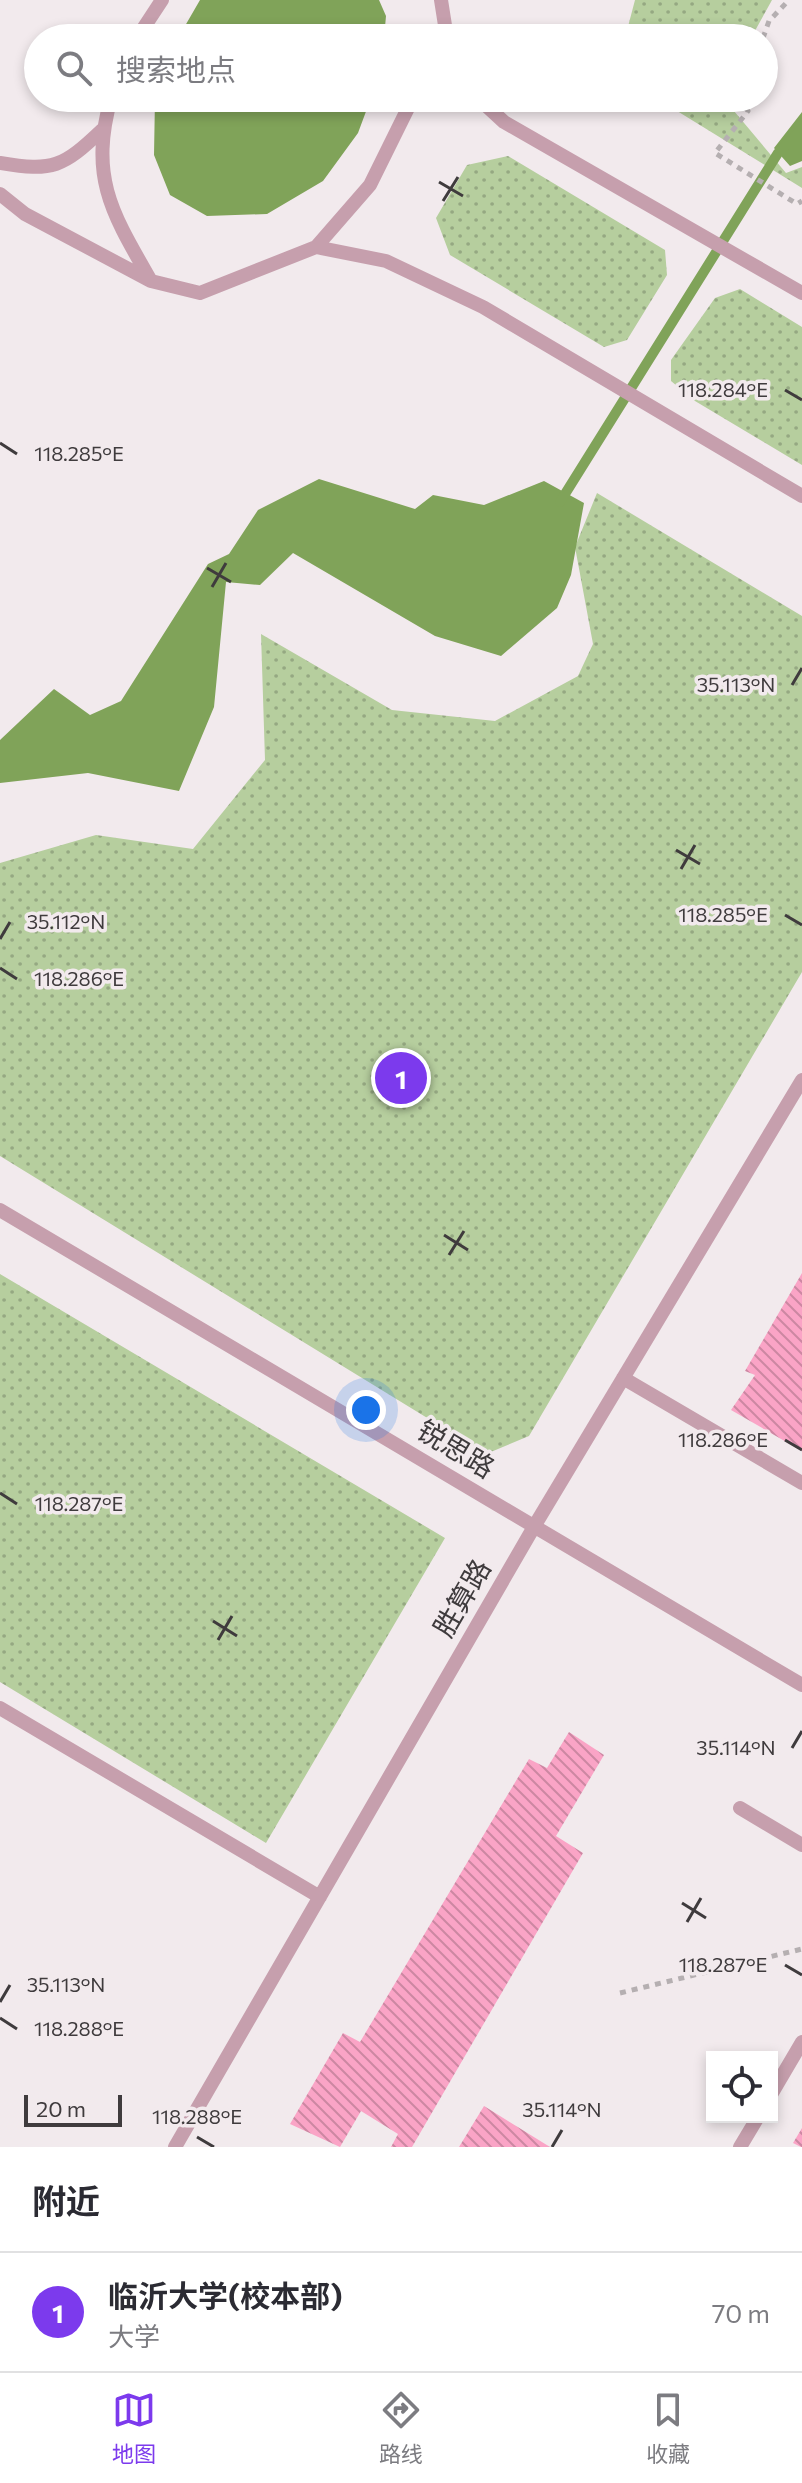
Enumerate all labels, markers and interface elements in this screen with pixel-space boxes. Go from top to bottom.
search box [24,24,778,112]
icon: search [52,46,96,90]
text: 搜索地点 [116,50,236,87]
text: 118.284°E [678,377,768,401]
text: 118.285°E [34,441,124,465]
text: 35.113°N [697,672,775,696]
text: 118.285°E [678,902,768,926]
text: 35.112°N [27,909,105,933]
text: 118.286°E [34,966,124,990]
pin: 1 [375,1048,427,1108]
your location [346,1390,386,1430]
street label: 锐思路 [412,1412,501,1484]
text: 118.286°E [678,1427,768,1451]
text: 118.287°E [35,1491,123,1515]
street label: 胜算路 [425,1553,497,1642]
text: 35.114°N [696,1735,776,1759]
text: 118.287°E [679,1952,767,1976]
text: 35.113°N [27,1972,105,1996]
text: 118.288°E [34,2016,124,2040]
map controls [706,2051,778,2123]
button: locate [706,2051,778,2123]
scale bar [24,2091,122,2127]
text: 20 m [36,2095,86,2122]
text: 35.114°N [522,2097,602,2121]
text: 118.288°E [152,2104,242,2128]
text: 附近 [32,2179,100,2221]
text: 临沂大学(校本部) [108,2276,343,2313]
text: 1 [52,2297,64,2328]
text: 70 m [712,2297,770,2328]
text: 大学 [108,2320,160,2351]
tab: 地图 [112,2388,156,2468]
tab: 路线 [379,2388,423,2468]
tab: 收藏 [646,2388,690,2468]

